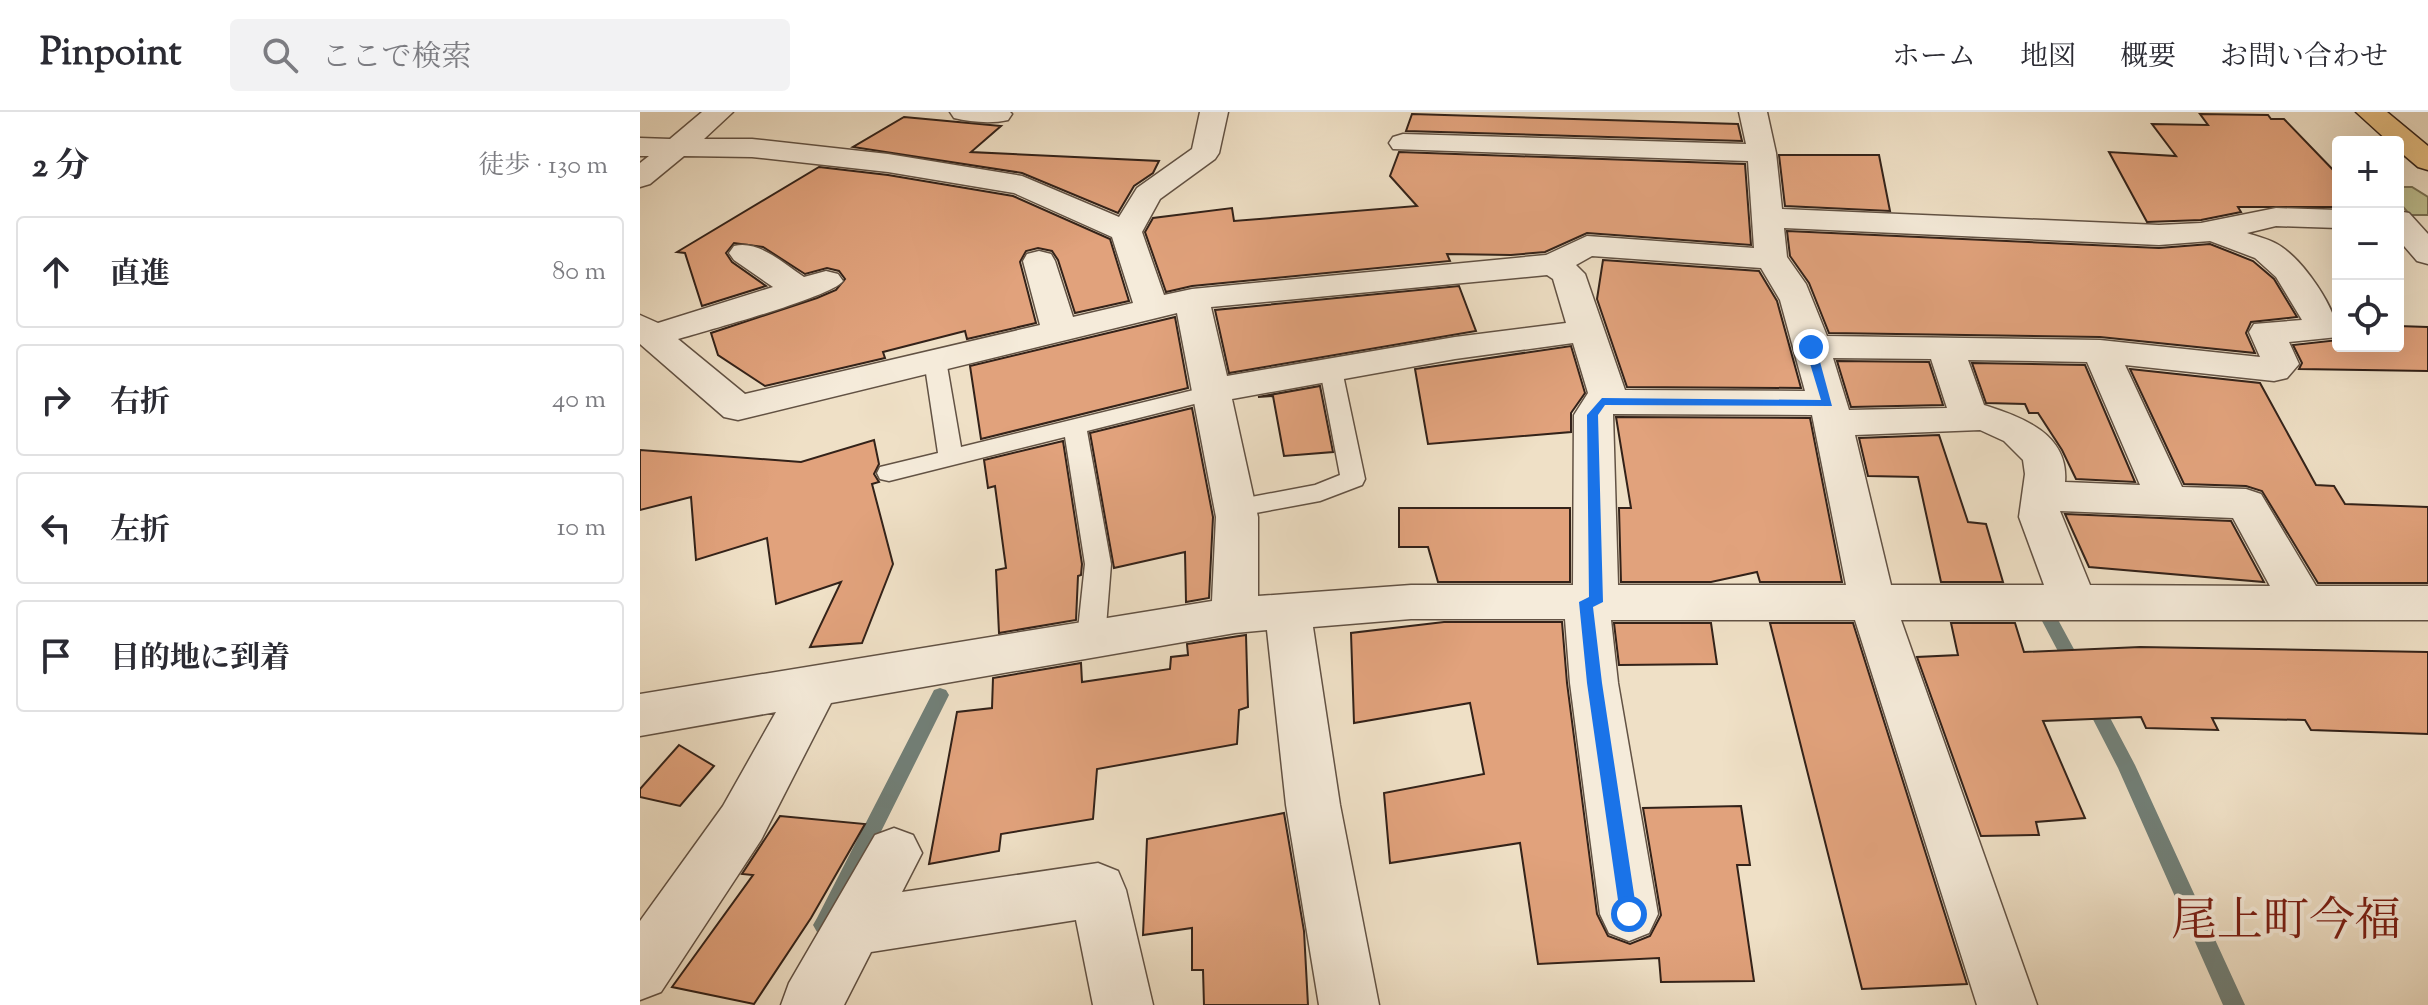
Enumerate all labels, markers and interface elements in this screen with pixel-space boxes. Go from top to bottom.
search box [230,19,790,91]
text: Pinpoint [40,28,182,82]
icon: search [258,33,302,77]
text: ここで検索 [322,37,472,80]
text: ホーム [1892,38,1976,78]
text: 地図 [2020,38,2076,78]
text: 概要 [2120,38,2176,78]
text: お問い合わせ [2220,38,2388,78]
map controls [2332,136,2404,352]
button: + [2332,136,2404,208]
text: 2 分 [32,143,89,192]
text: 徒歩 · 130 m [478,148,608,185]
button: − [2332,208,2404,280]
icon: ahead [34,250,78,294]
text: 直進 [110,254,170,297]
text: 80 m [552,254,606,291]
button: locate [2332,280,2404,352]
route end [1793,329,1829,365]
icon: right [34,378,78,422]
text: 右折 [110,382,170,425]
text: 40 m [552,382,606,419]
icon: left [34,506,78,550]
text: 左折 [110,510,170,553]
text: 10 m [557,510,606,547]
icon: arrive [34,634,78,678]
text: 目的地に到着 [110,638,290,681]
district label: 尾上町今福 [2171,891,2401,957]
route start [1611,896,1647,932]

